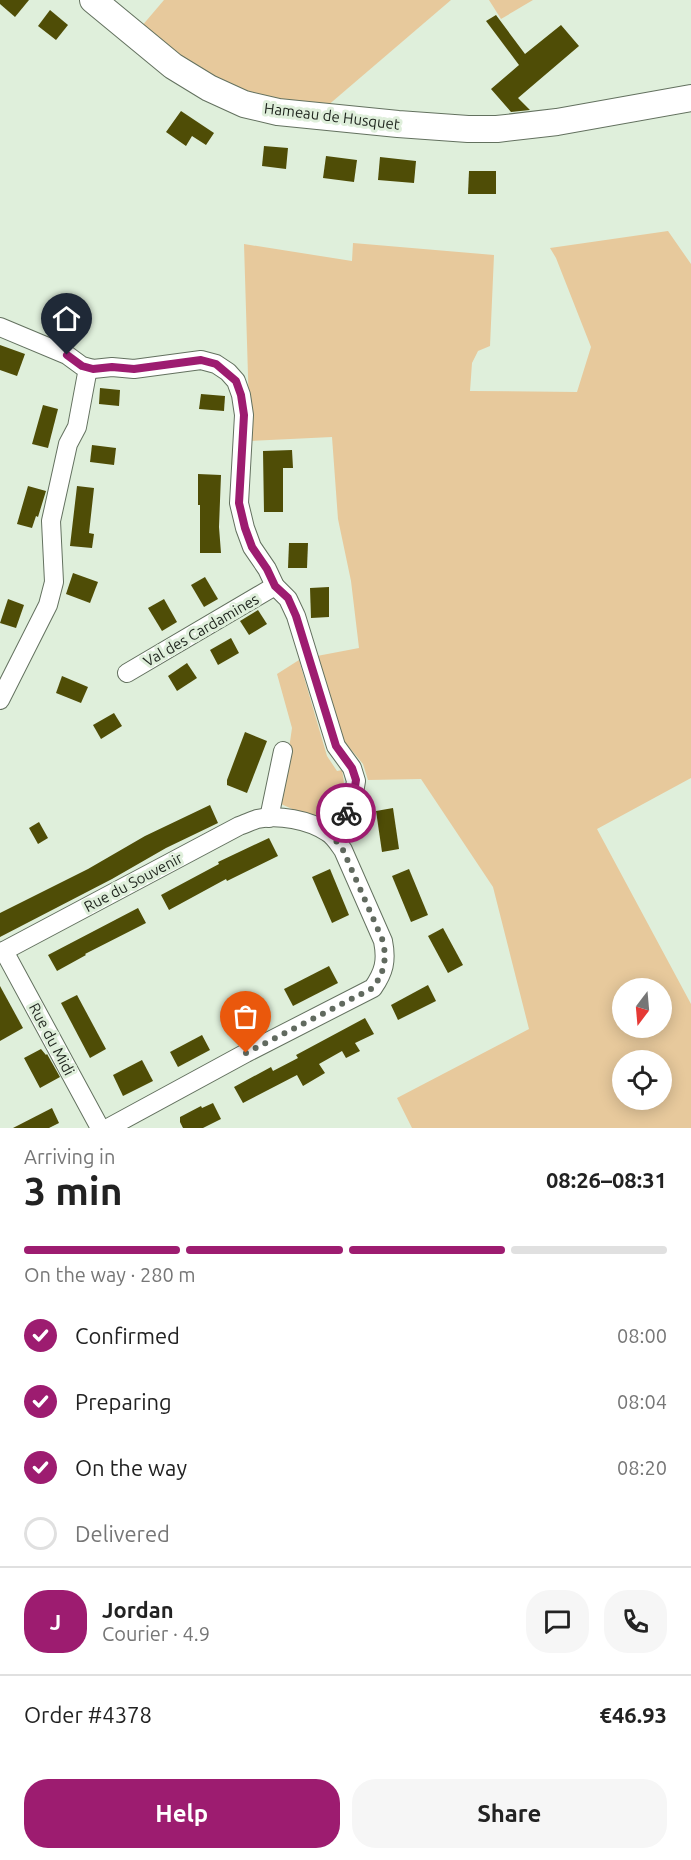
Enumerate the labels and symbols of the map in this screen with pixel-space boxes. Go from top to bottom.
street label: Hameau de Husquet [263,99,401,133]
pin [41,293,92,355]
street label: Val des Cardamines [140,590,262,670]
courier [316,783,376,843]
street label: Rue du Souvenir [81,849,185,915]
north arrow [612,978,672,1038]
pin [220,991,271,1053]
street label: Rue du Midi [26,1000,78,1078]

